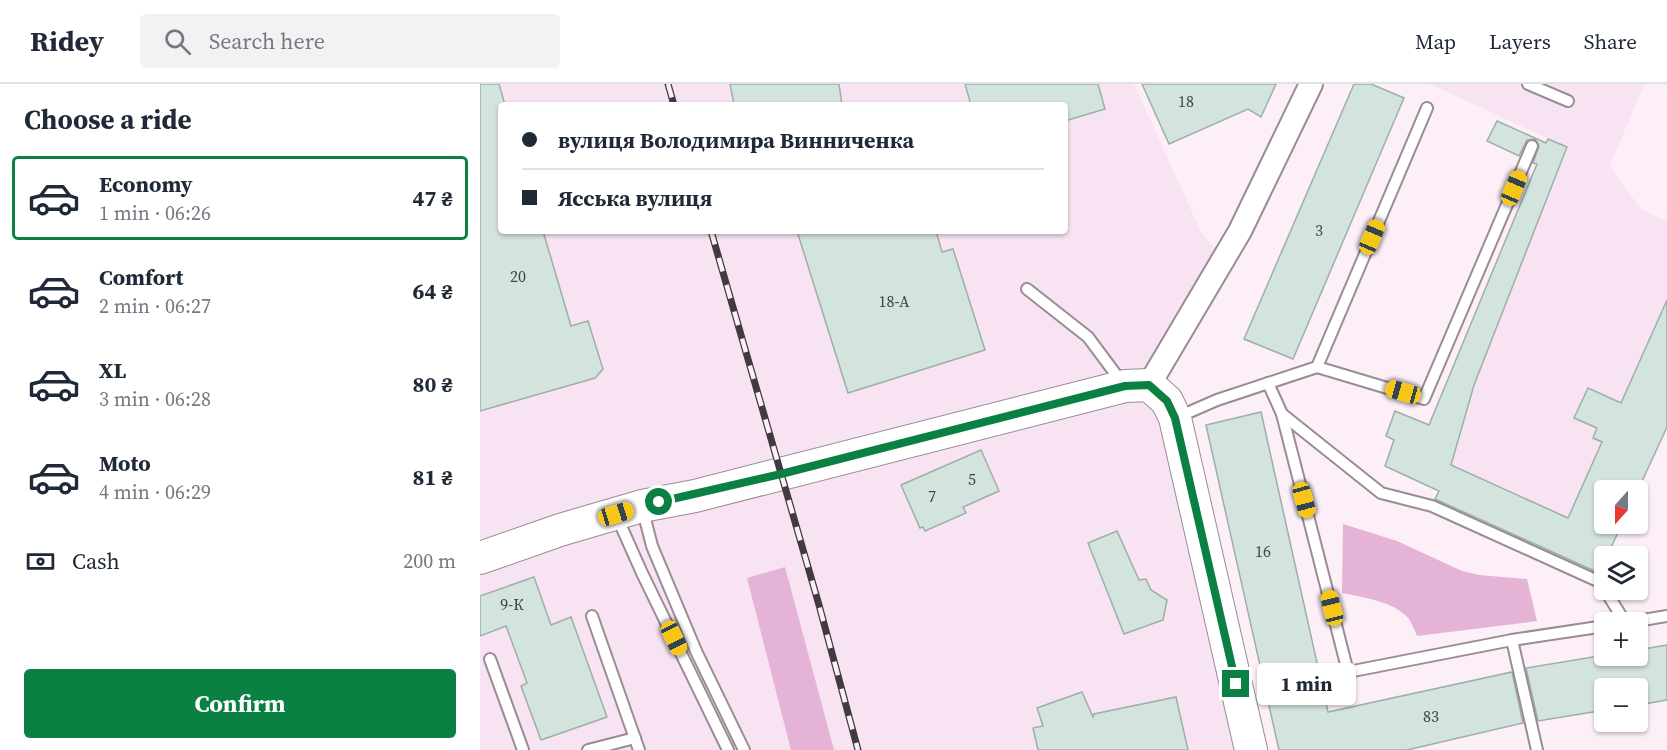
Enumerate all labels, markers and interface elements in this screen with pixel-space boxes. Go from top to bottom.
search box [140,14,560,68]
text: Ridey [30,22,104,60]
icon: search [161,25,194,58]
text: Search here [209,26,325,56]
text: Map [1415,27,1456,56]
text: Layers [1489,27,1551,56]
text: Share [1584,27,1637,56]
house number: 18 [1178,90,1194,112]
text: Choose a ride [24,101,192,138]
text: вулиця Володимира Винниченка [558,125,914,155]
car [1499,168,1529,208]
text: Economy [99,169,193,199]
icon: car [27,171,81,225]
text: 47 ₴ [413,183,453,213]
text: Ясська вулиця [558,183,712,213]
text: 1 min · 06:26 [99,199,211,227]
car [1357,217,1387,257]
house number: 3 [1315,219,1323,241]
text: Comfort [99,262,183,292]
icon: car [27,264,81,318]
house number: 20 [510,265,526,287]
text: 64 ₴ [413,276,453,306]
house number: 18-А [878,290,910,312]
text: 2 min · 06:27 [99,292,211,320]
text: XL [99,355,126,385]
icon: car [27,357,81,411]
text: 80 ₴ [413,369,453,399]
car [1383,378,1423,406]
text: 3 min · 06:28 [99,385,211,413]
text: Moto [99,448,151,478]
icon: car [27,450,81,504]
text: 81 ₴ [413,462,453,492]
house number: 5 [968,468,976,490]
text: 4 min · 06:29 [99,478,211,506]
car [1291,480,1317,520]
north arrow [1594,480,1648,534]
map controls [1594,480,1648,732]
house number: 7 [928,485,936,507]
route start [645,488,672,515]
car [596,500,636,528]
house number: 16 [1255,540,1271,562]
icon: cash [24,545,57,578]
text: Cash [72,546,120,576]
button: layers [1594,546,1648,600]
text: 200 m [403,547,456,575]
car [1319,588,1345,628]
house number: 9-К [500,593,524,615]
button: + [1594,612,1648,666]
car [658,618,690,658]
callout: 1 min [1257,663,1356,705]
button: Confirm [24,669,456,738]
route end [1222,670,1249,697]
text: 1 min [1281,670,1332,698]
button: − [1594,678,1648,732]
house number: 83 [1423,705,1439,727]

